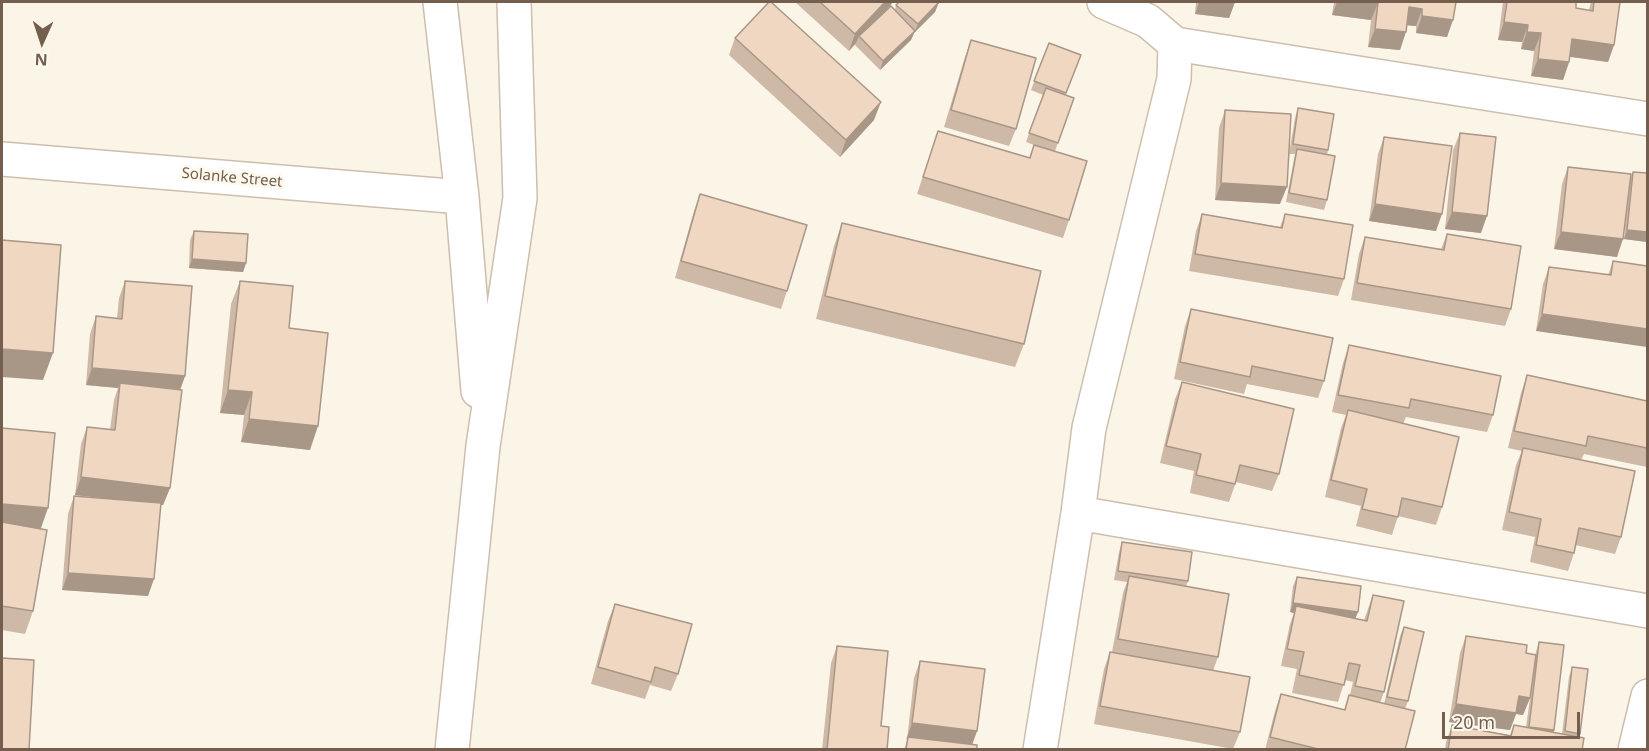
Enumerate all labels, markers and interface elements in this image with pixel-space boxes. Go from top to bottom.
north arrow [12,12,72,72]
text: N [34,49,48,71]
street label: Solanke Street [181,165,283,191]
scale bar [1445,700,1583,738]
text: 20 m [1453,710,1495,734]

